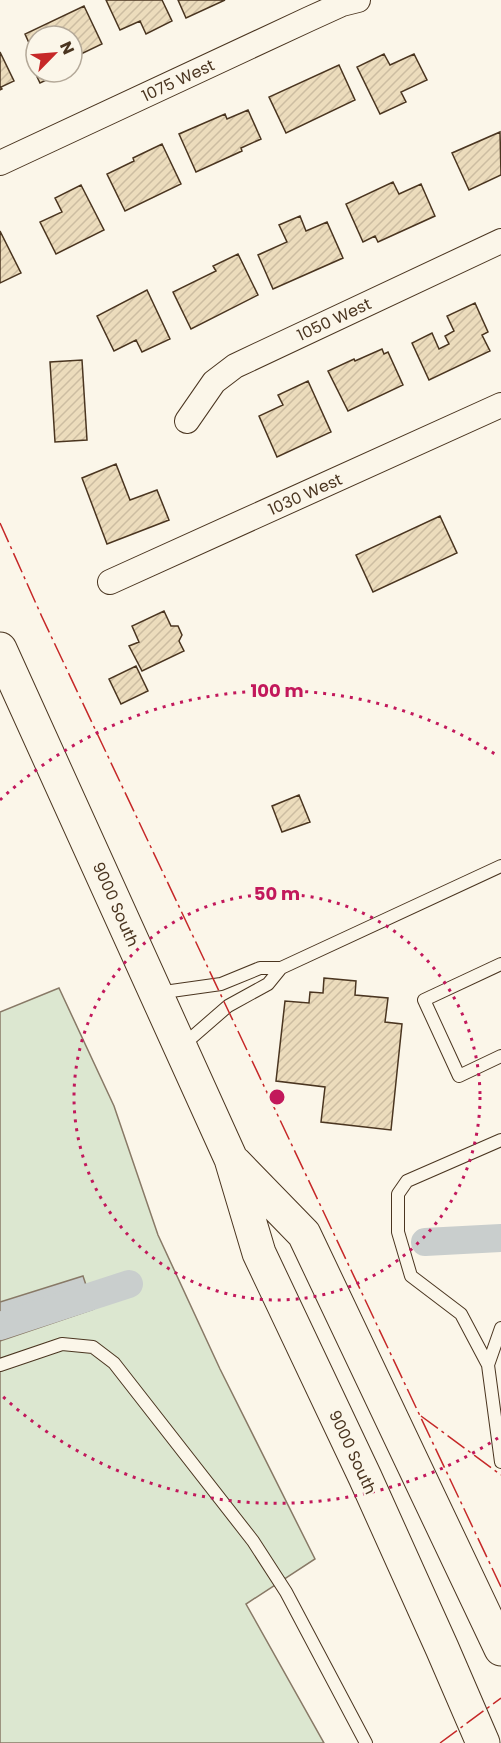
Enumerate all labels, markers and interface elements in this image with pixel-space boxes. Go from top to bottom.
north arrow [24,24,84,84]
text: N [54,38,80,58]
street label: 1075 West [138,53,219,107]
street label: 1050 West [293,292,375,347]
street label: 1030 West [265,468,346,521]
text: 100 m [250,678,304,703]
street label: 9000 South [87,858,144,950]
text: 50 m [254,881,300,906]
centre of rings [267,1087,287,1107]
street label: 9000 South [323,1406,382,1498]

